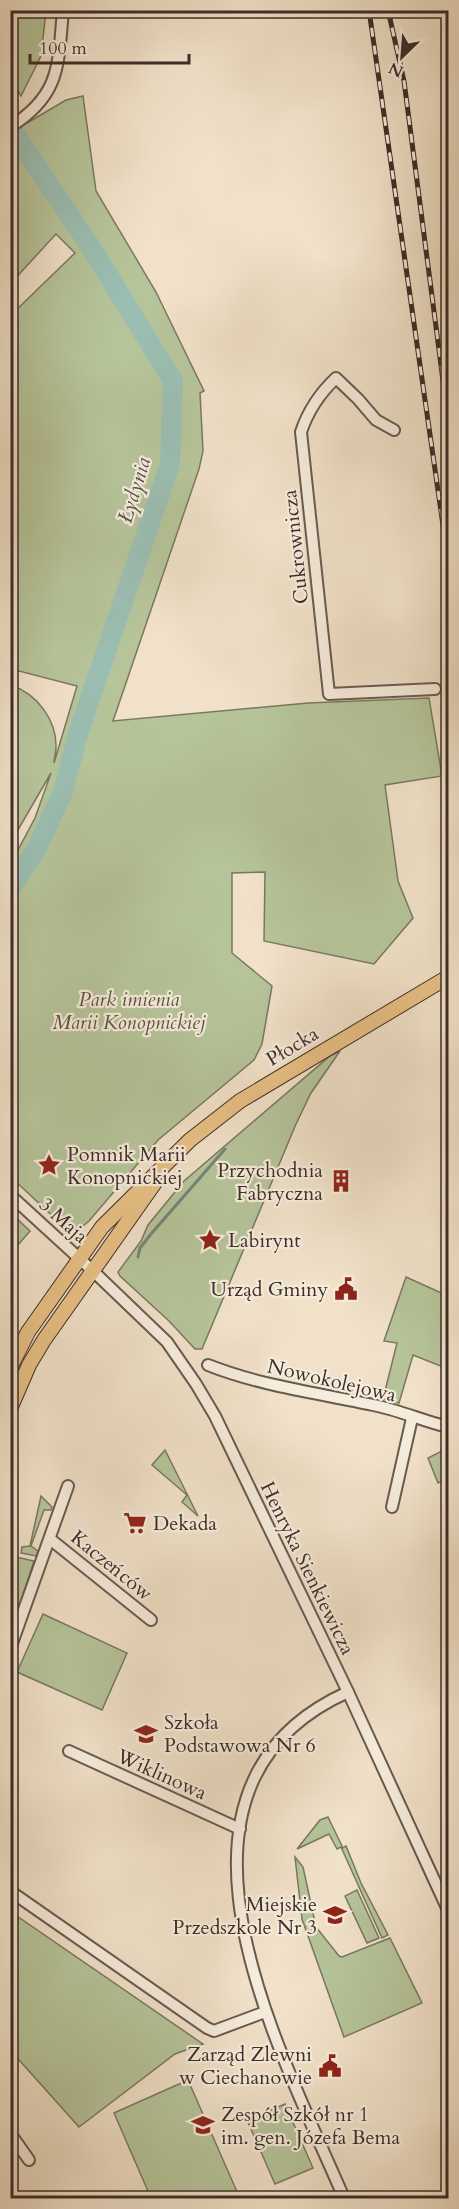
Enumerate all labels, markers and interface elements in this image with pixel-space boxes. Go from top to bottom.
scale bar [30,27,189,65]
north arrow [372,27,432,87]
text: 100 m [39,36,87,61]
text: N [385,57,407,83]
water label: Łydynia [111,454,158,527]
street label: Cukrownicza [276,488,315,605]
park label: Park imienia Marii Konopnickiej [53,986,206,1036]
street label: Płocka [261,1020,324,1073]
place label: Pomnik Marii Konopnickiej [67,1141,186,1191]
place icon: Pomnik Marii Konopnickiej [36,1152,62,1178]
place label: Przychodnia Fabryczna [217,1157,323,1207]
building icon: Przychodnia Fabryczna [328,1168,354,1194]
street label: 3 Maja [33,1191,94,1250]
place icon: Labirynt [197,1227,223,1253]
place label: Labirynt [228,1227,301,1254]
place label: Urząd Gminy [211,1276,328,1303]
public building icon: Urząd Gminy [333,1276,359,1302]
street label: Nowokolejowa [265,1353,399,1409]
street label: Henryka Sienkiewicza [254,1477,361,1660]
supermarket icon: Dekada [122,1510,148,1536]
place label: Dekada [153,1510,217,1537]
street label: Kaczeńców [65,1524,158,1607]
place label: Szkoła Podstawowa Nr 6 [164,1709,316,1759]
school or university icon: Szkoła Podstawowa Nr 6 [133,1721,159,1747]
street label: Wiklinowa [112,1742,211,1806]
place label: Miejskie Przedszkole Nr 3 [173,1891,317,1941]
school or university icon: Miejskie Przedszkole Nr 3 [322,1902,348,1928]
place label: Zarząd Zlewni w Ciechanowie [179,2041,312,2091]
public building icon: Zarząd Zlewni w Ciechanowie [317,2053,343,2079]
place label: Zespół Szkół nr 1 im. gen. Józefa Bema [221,2101,400,2151]
school or university icon: Zespół Szkół nr 1 im. gen. Józefa Bema [190,2112,216,2138]

